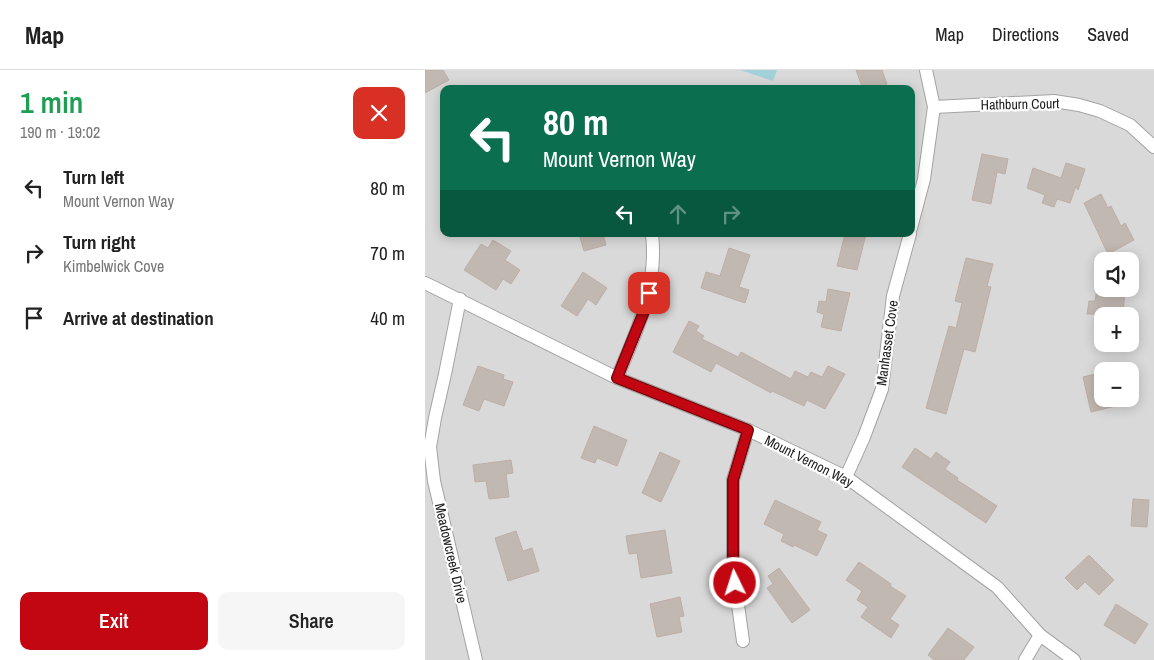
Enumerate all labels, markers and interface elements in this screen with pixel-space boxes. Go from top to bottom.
text: Map [25,19,64,51]
text: Map [935,22,964,47]
text: Directions [992,22,1059,47]
text: Saved [1087,22,1129,47]
text: 1 min [20,82,83,122]
button: close [353,87,405,139]
street label: Hathburn Court [981,94,1059,114]
text: 80 m [543,99,608,146]
icon: left [460,105,525,170]
text: 190 m · 19:02 [20,121,100,143]
text: Mount Vernon Way [543,144,696,174]
text: Turn left [63,164,124,190]
icon: left [20,174,48,202]
text: 80 m [370,175,405,201]
text: Mount Vernon Way [63,190,174,212]
icon: left [611,200,639,228]
icon: ahead [664,200,692,228]
icon: right [717,200,745,228]
text: Turn right [63,229,135,255]
icon: right [20,239,48,267]
text: 70 m [370,240,405,266]
map controls [1094,252,1139,407]
button: sound [1094,252,1139,297]
text: Kimbelwick Cove [63,255,164,277]
pin [628,272,670,314]
icon: arrive [635,279,663,307]
street label: Manhasset Cove [872,299,902,387]
icon: arrive [20,304,48,332]
text: Arrive at destination [63,305,214,331]
text: 40 m [370,305,405,331]
button: + [1094,307,1139,352]
button: − [1094,362,1139,407]
street label: Mount Vernon Way [762,431,857,491]
street label: Meadowcreek Drive [431,501,471,605]
position arrow [708,556,760,608]
button: Exit [20,592,208,650]
button: Share [218,592,405,650]

